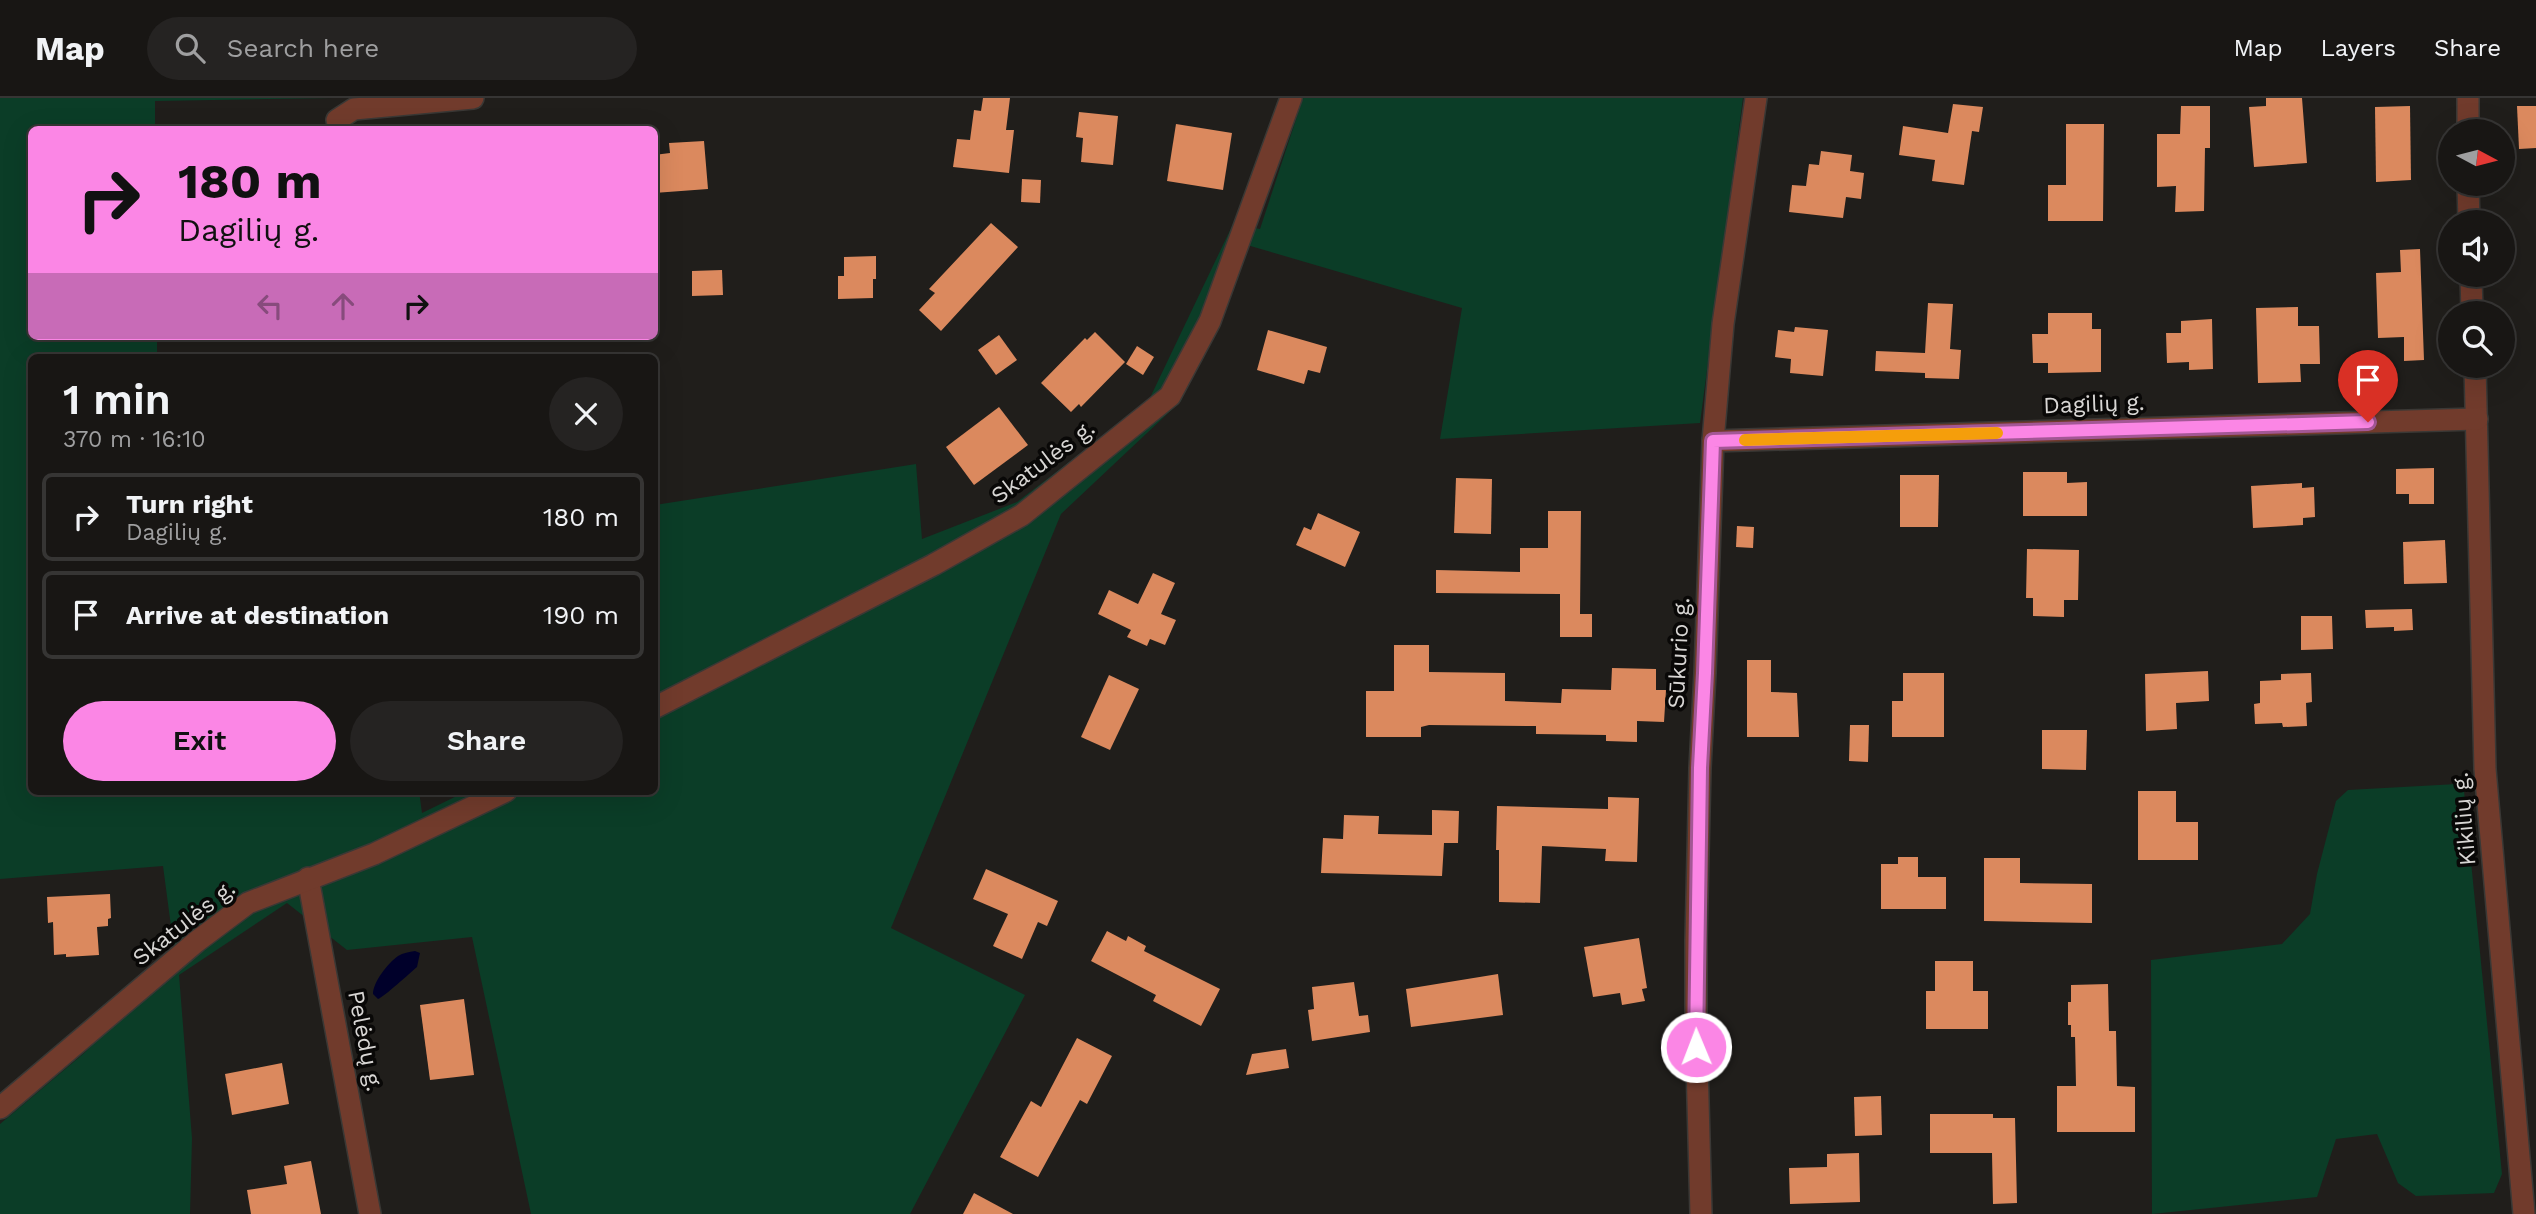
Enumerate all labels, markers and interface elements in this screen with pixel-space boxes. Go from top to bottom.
search box [147,17,637,80]
text: Map [35,29,105,68]
icon: search [171,29,209,67]
text: Search here [227,33,379,63]
text: Map [2234,34,2282,62]
text: Layers [2320,34,2396,62]
text: Share [2434,34,2501,62]
north arrow [2438,119,2515,196]
map controls [2438,119,2515,378]
text: 180 m [178,152,322,210]
icon: right [63,154,154,245]
button: sound [2438,210,2515,287]
text: Dagilių g. [178,211,319,249]
icon: left [251,287,289,325]
icon: ahead [324,287,362,325]
icon: right [397,287,435,325]
button: search [2438,301,2515,378]
pin [2338,350,2398,422]
icon: arrive [2349,361,2387,399]
text: 1 min [63,375,171,424]
button: close [549,377,623,451]
street label: Dagilių g. [2043,389,2145,419]
street label: Skatulės g. [986,414,1100,510]
text: 370 m · 16:10 [63,426,205,453]
text: Turn right [126,489,253,519]
icon: right [67,498,105,536]
text: 180 m [543,502,619,532]
text: Dagilių g. [126,519,228,546]
icon: arrive [67,596,105,634]
street label: Sūkurio g. [1663,597,1695,709]
text: Arrive at destination [126,600,389,630]
text: 190 m [543,600,619,630]
button: Exit [63,701,336,781]
button: Share [350,701,623,781]
street label: Kikilių g. [2446,771,2482,867]
street label: Skatulės g. [127,875,241,971]
street label: Pelėdų g. [342,988,388,1094]
position arrow [1659,1010,1733,1084]

